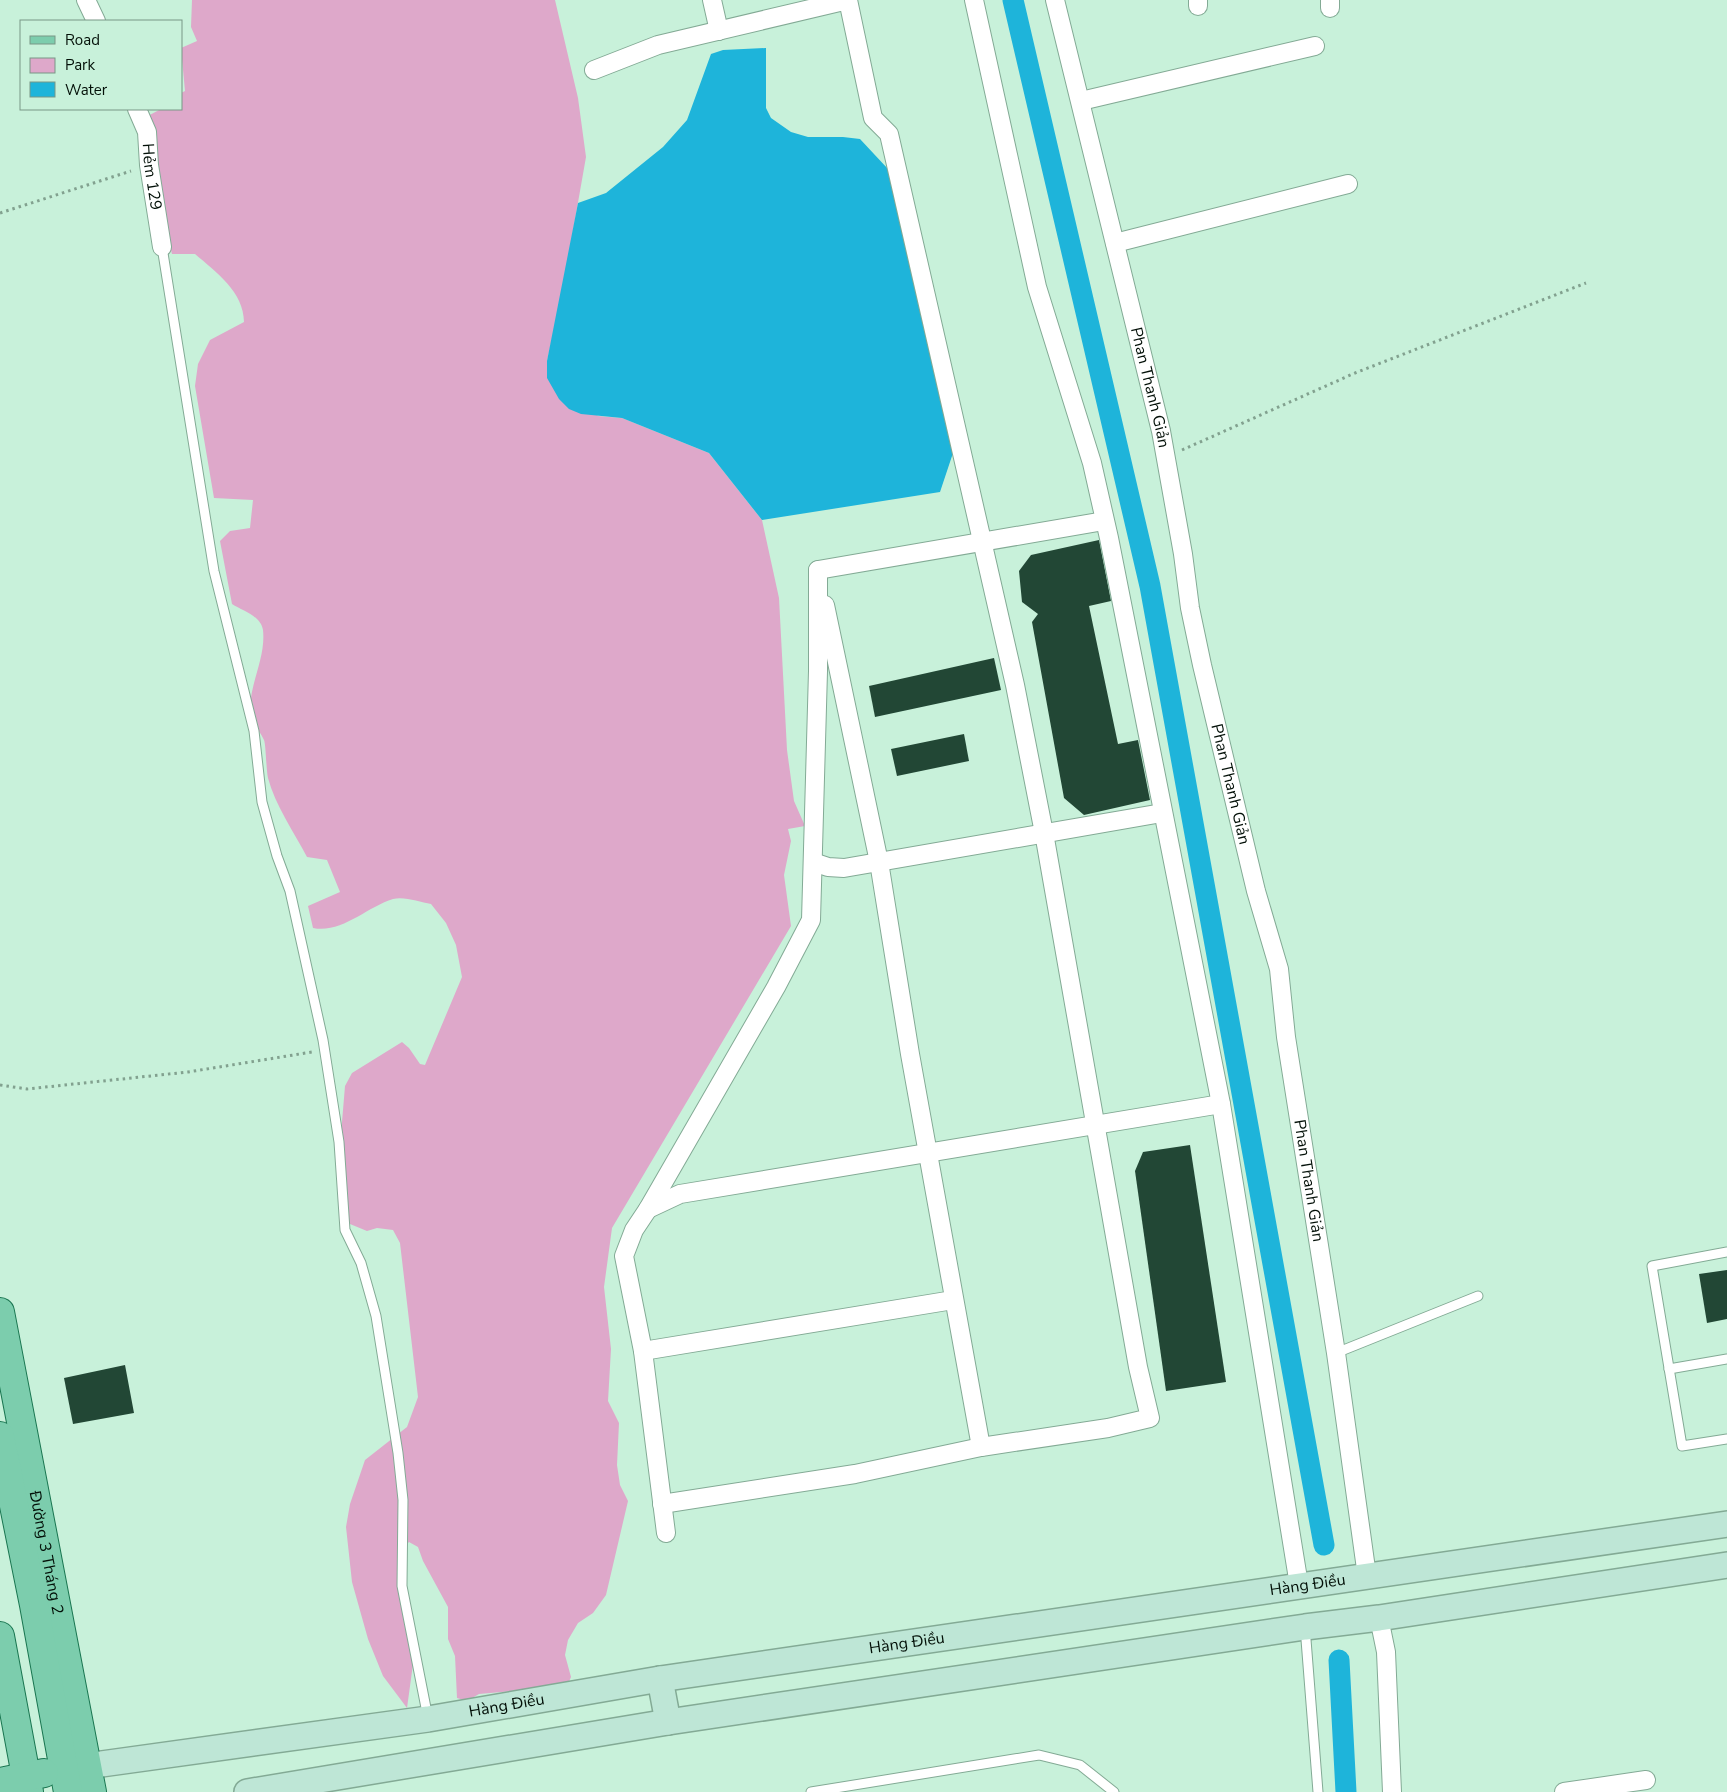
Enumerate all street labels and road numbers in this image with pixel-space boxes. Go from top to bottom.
street label: Hẻm 129 [137,143,167,212]
street label: Phan Thanh Giản [1125,325,1175,450]
street label: Phan Thanh Giản [1205,722,1256,847]
street label: Phan Thanh Giản [1288,1118,1329,1243]
street label: Đường 3 Tháng 2 [23,1488,69,1616]
street label: Hàng Điều [1268,1569,1347,1601]
street label: Hàng Điều [867,1627,946,1660]
street label: Hàng Điều [467,1688,546,1723]

